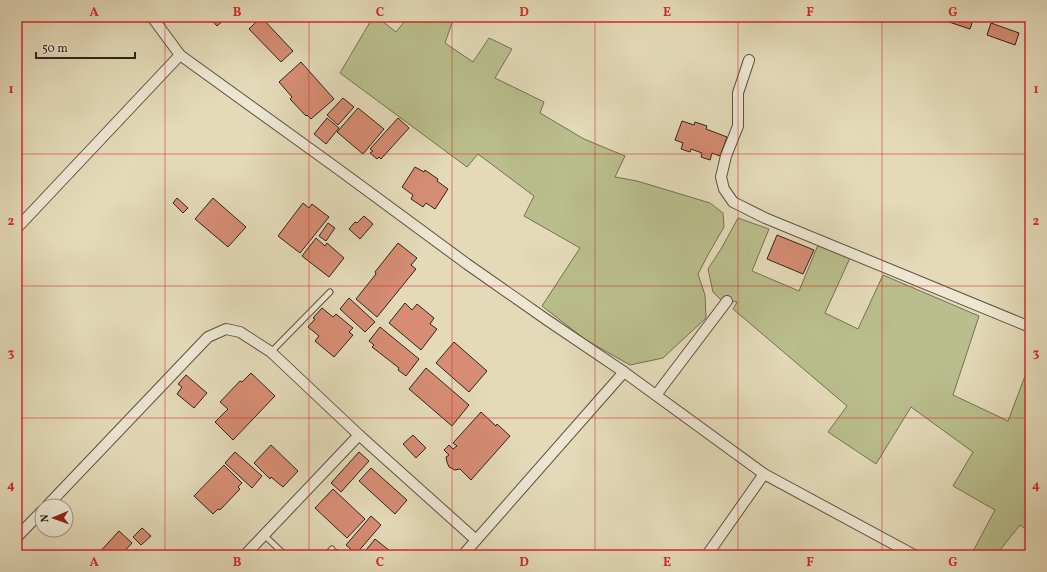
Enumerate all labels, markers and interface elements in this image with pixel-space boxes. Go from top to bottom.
text: A [89,4,99,22]
text: B [233,4,242,22]
text: C [376,4,384,22]
text: D [519,4,529,22]
text: E [663,4,671,22]
text: F [806,4,814,22]
text: G [948,4,958,22]
scale bar [36,34,135,60]
text: 50 m [42,41,68,57]
text: 1 [8,81,14,99]
text: 1 [1033,81,1039,99]
text: 2 [8,213,15,231]
text: 2 [1033,213,1040,231]
text: 3 [8,345,15,363]
text: 3 [1033,345,1040,363]
text: 4 [7,477,15,495]
text: 4 [1032,477,1040,495]
north arrow [34,498,74,538]
text: N [38,514,53,523]
text: A [89,554,99,572]
text: B [233,554,242,572]
text: C [376,554,384,572]
text: D [519,554,529,572]
text: E [663,554,671,572]
text: F [806,554,814,572]
text: G [948,554,958,572]

